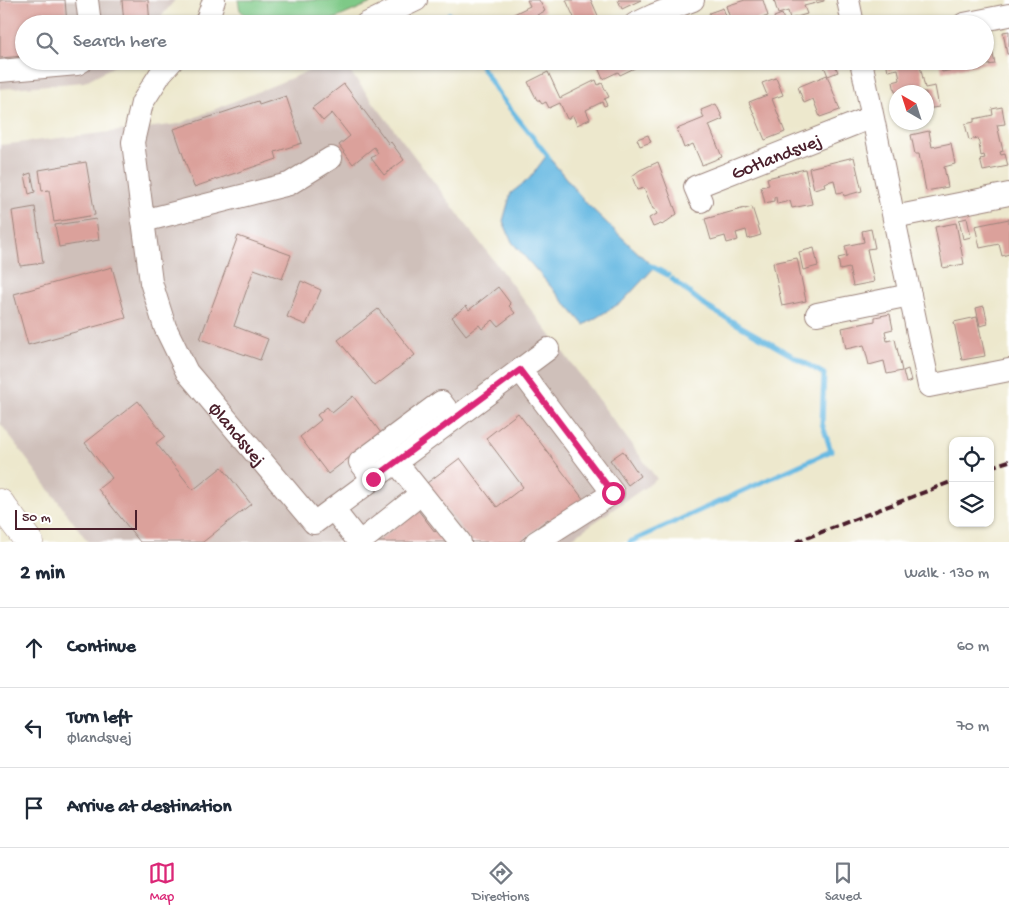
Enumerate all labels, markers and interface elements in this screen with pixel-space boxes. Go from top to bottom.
search box [15,15,994,70]
icon: search [33,29,61,57]
text: Search here [73,31,167,54]
north arrow [889,85,934,130]
street label: Gotlandsvej [728,130,826,187]
street label: Ølandsvej [202,398,269,472]
map controls [949,437,994,527]
button: locate [949,437,994,482]
route end [362,468,385,491]
route start [602,482,625,505]
button: layers [949,482,994,527]
scale bar [15,507,138,530]
text: 50 m [22,510,51,527]
text: 2 min [20,562,65,587]
text: Walk · 130 m [904,565,989,584]
icon: ahead [20,634,48,662]
text: Continue [67,636,136,659]
text: 60 m [957,638,989,657]
text: Turn left [67,707,131,730]
icon: left [20,714,48,742]
text: 70 m [956,718,989,737]
text: Ølandsvej [67,730,132,749]
icon: arrive [20,794,48,822]
text: Arrive at destination [67,796,231,819]
tab: Map [148,859,176,906]
tab: Directions [472,859,529,906]
tab: Saved [825,859,861,906]

